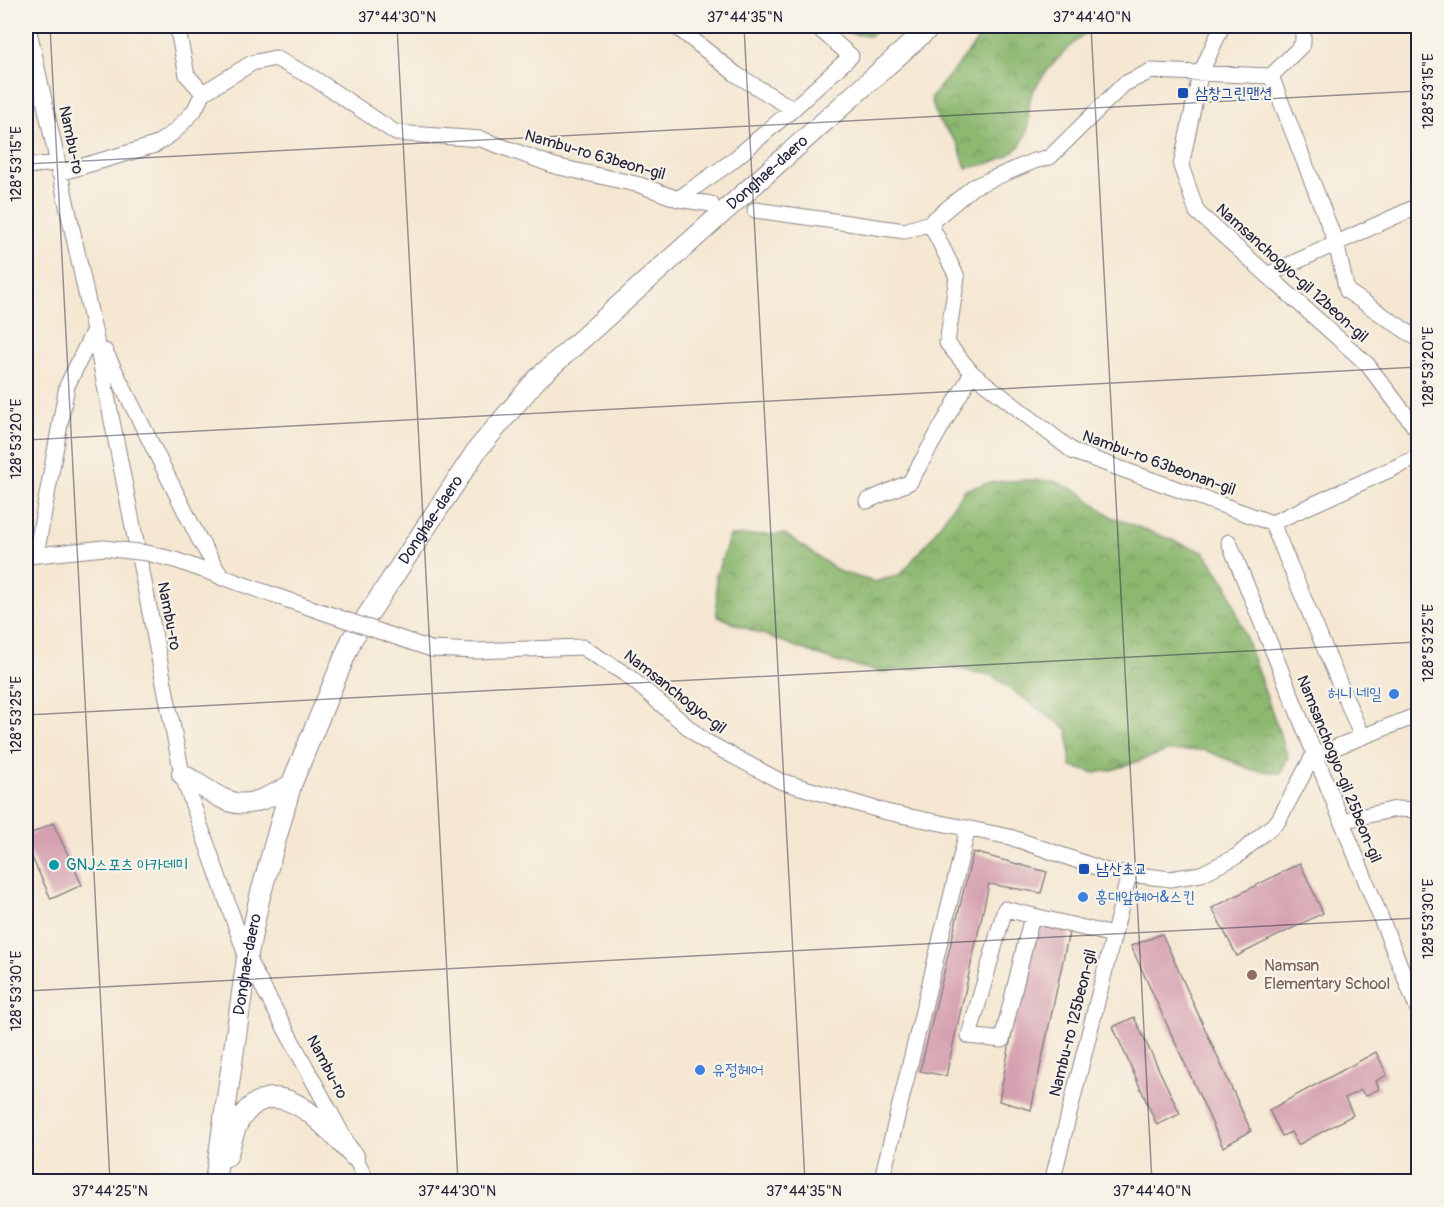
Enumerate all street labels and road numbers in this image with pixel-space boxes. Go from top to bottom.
street label: Nambu-ro [54,104,88,176]
street label: Nambu-ro 63beon-gil [522,125,668,185]
street label: Donghae-daero [723,131,813,214]
street label: Namsanchogyo-gil 12beon-gil [1212,199,1372,347]
street label: Nambu-ro 63beonan-gil [1080,426,1238,500]
street label: Donghae-daero [394,471,468,568]
street label: Nambu-ro [153,580,185,652]
street label: Namsanchogyo-gil [620,646,730,738]
street label: Namsanchogyo-gil 25beon-gil [1292,672,1386,866]
street label: Donghae-daero [229,911,266,1016]
street label: Nambu-ro 125beon-gil [1045,947,1101,1099]
street label: Nambu-ro [302,1032,352,1103]

